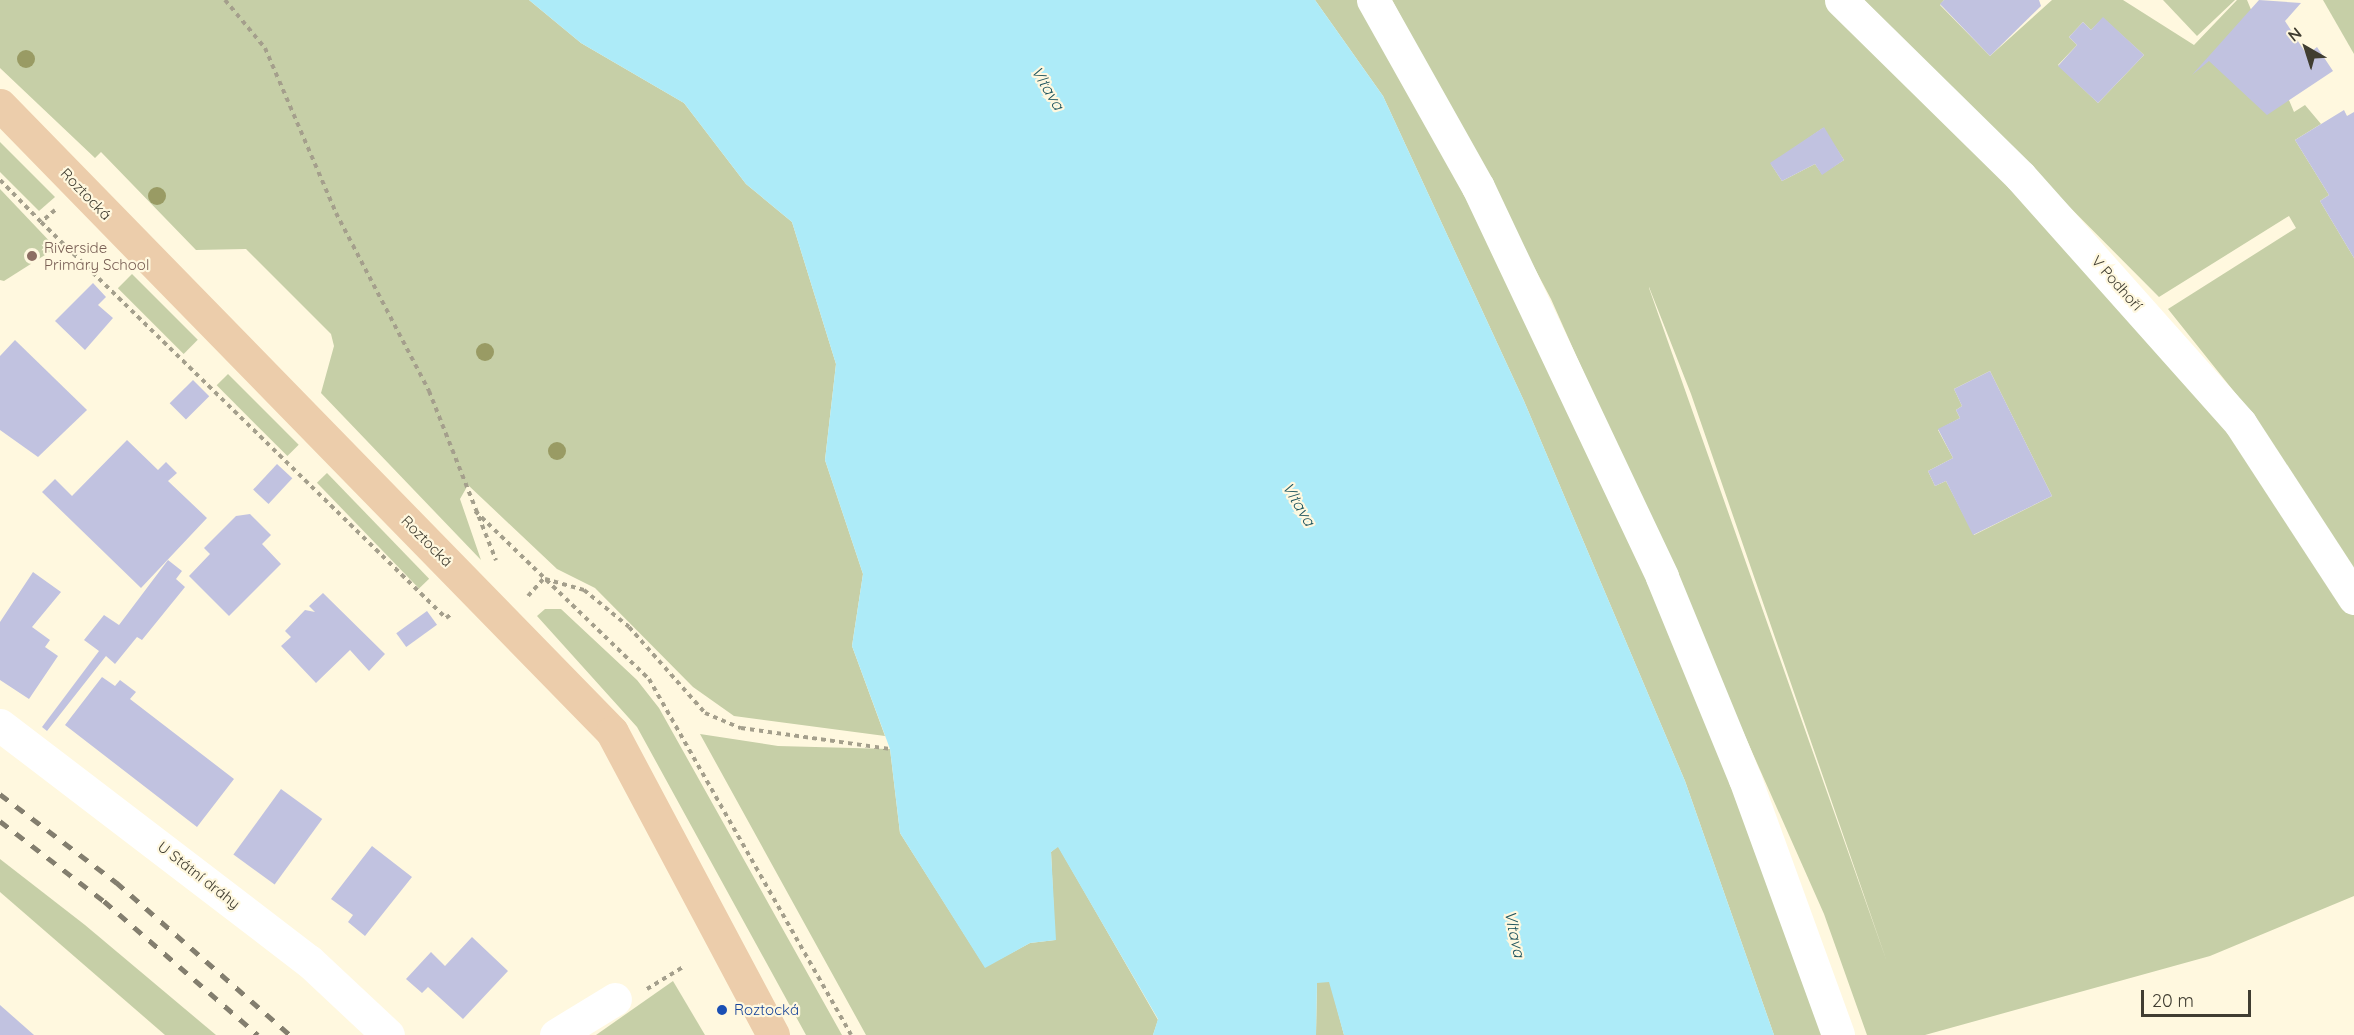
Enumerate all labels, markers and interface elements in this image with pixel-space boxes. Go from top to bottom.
north arrow [2276,18,2336,78]
text: N [2284,23,2306,45]
water label: Vltava [1028,63,1068,113]
street label: Roztocká [57,164,115,224]
place label: Riverside Primary School [44,238,149,273]
marker: Riverside Primary School [25,249,39,263]
street label: V Podhoří [2088,252,2146,314]
water label: Vltava [1279,479,1319,529]
street label: Roztocká [398,512,456,570]
street label: U Státní dráhy [154,837,244,913]
water label: Vltava [1501,909,1529,959]
scale bar [2144,978,2254,1016]
text: 20 m [2152,989,2194,1012]
place label: Roztocká [734,1001,799,1019]
marker: Roztocká [715,1003,729,1017]

